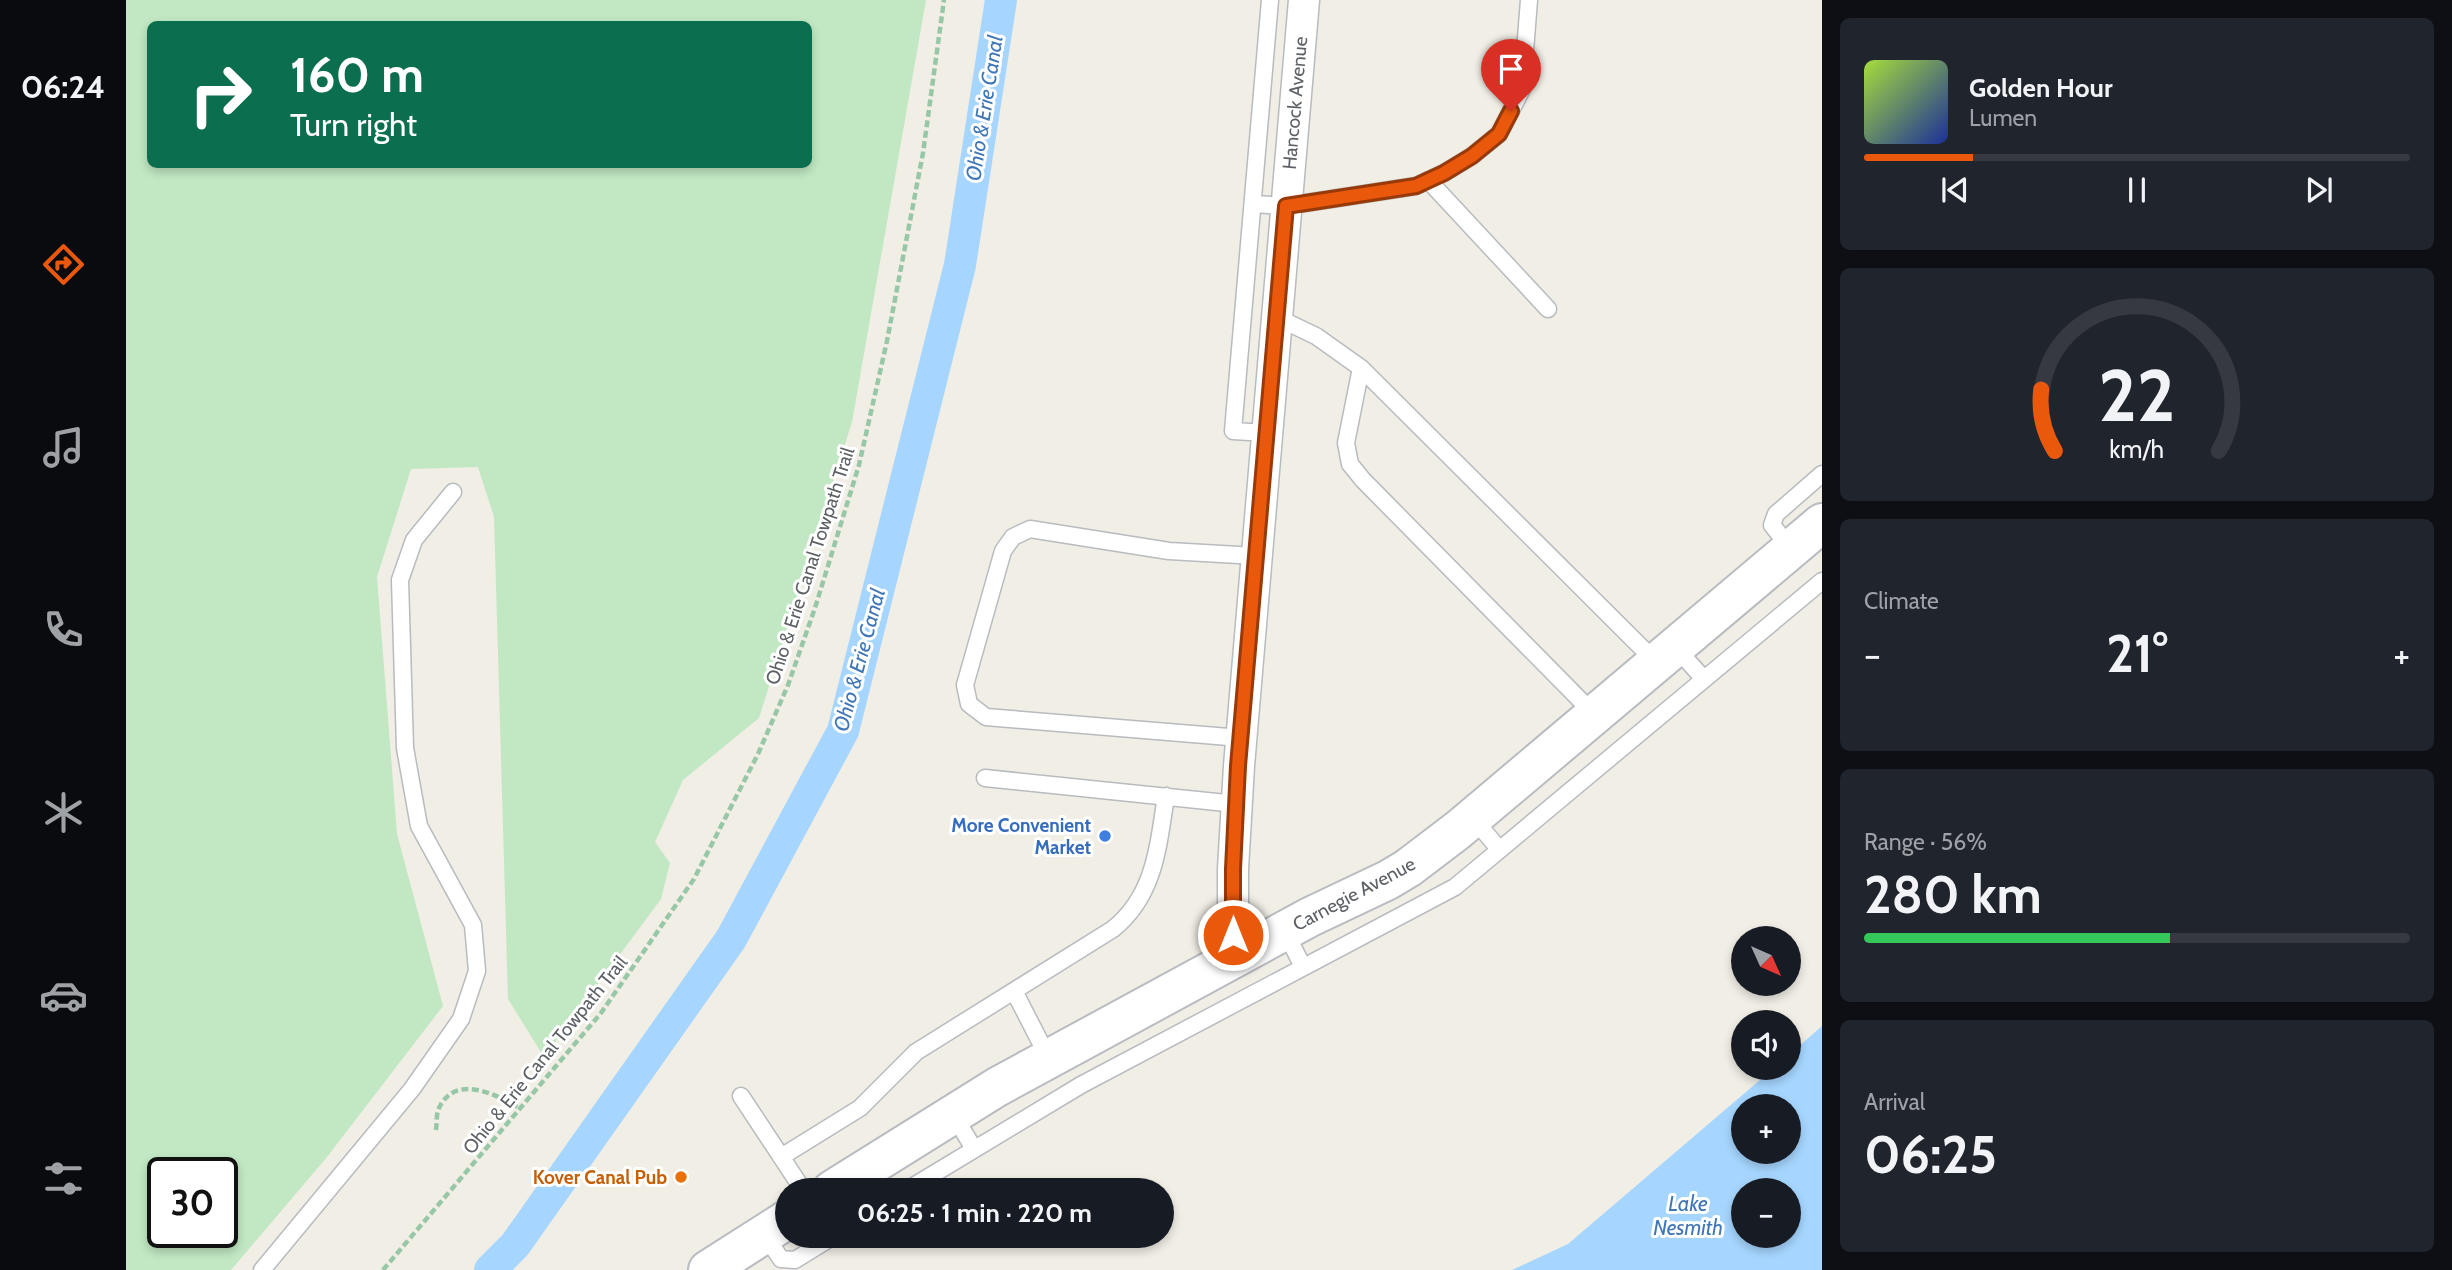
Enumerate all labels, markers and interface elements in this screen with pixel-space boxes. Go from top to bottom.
water label: Ohio & Erie Canal [960,33,1008,182]
street label: Hancock Avenue [1278,35,1312,171]
pin [1481,39,1541,111]
text: 160 m [290,45,424,104]
icon: right [175,49,266,140]
icon: arrive [1492,50,1530,88]
text: 06:24 [21,67,105,106]
text: Golden Hour [1969,72,2112,104]
text: Lumen [1969,104,2037,132]
text: Turn right [290,105,417,144]
icon: previous [1936,171,1974,209]
icon: pause [2118,171,2156,209]
icon: next [2300,171,2338,209]
icon: directions [39,240,88,289]
text: 22 [2098,351,2176,439]
icon: music [39,423,88,472]
text: km/h [2110,433,2164,463]
street label: Ohio & Erie Canal Towpath Trail [761,444,859,688]
water label: Ohio & Erie Canal [828,586,890,734]
text: Climate [1864,587,1939,615]
icon: phone [39,605,88,654]
text: 21° [2106,622,2168,685]
text: − [1864,631,1881,678]
text: + [2393,631,2410,678]
icon: climate [39,788,88,837]
place label: More Convenient Market [951,814,1091,859]
marker: More Convenient Market [1097,828,1113,844]
text: Range · 56% [1864,828,1987,856]
street label: Carnegie Avenue [1289,852,1419,936]
text: 280 km [1864,863,2042,926]
position arrow [1196,898,1270,972]
north arrow [1731,926,1801,996]
map controls [1731,926,1801,1248]
street label: Ohio & Erie Canal Towpath Trail [458,951,632,1159]
icon: car [39,971,88,1020]
button: sound [1731,1010,1801,1080]
text: Arrival [1864,1088,1925,1116]
button: + [1731,1094,1801,1164]
text: 06:25 [1864,1123,1997,1186]
icon: filters [39,1154,88,1203]
speed limit sign: 30 [147,1157,238,1248]
place label: Kover Canal Pub [533,1166,667,1189]
marker: Kover Canal Pub [673,1169,689,1185]
button: − [1731,1178,1801,1248]
water label: Lake Nesmith [1653,1191,1723,1240]
text: 06:25 · 1 min · 220 m [857,1197,1092,1229]

